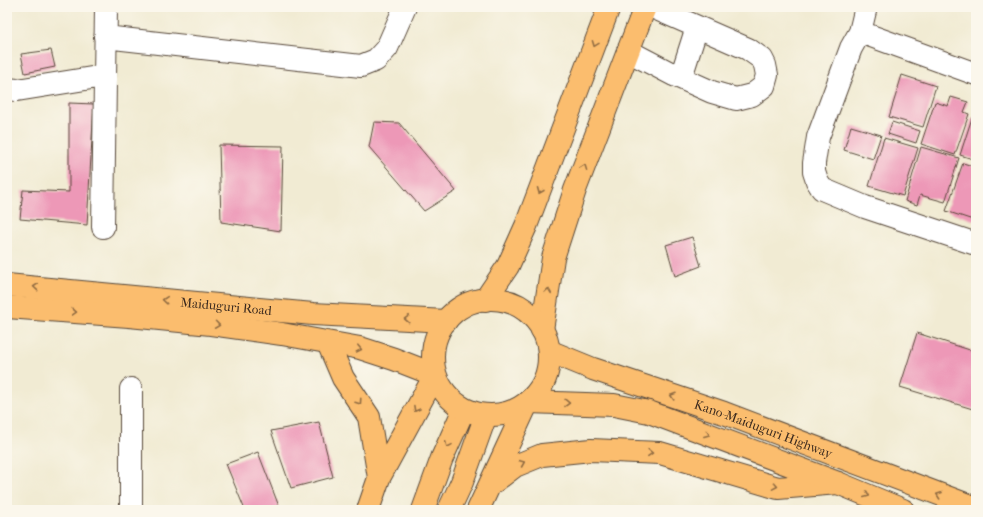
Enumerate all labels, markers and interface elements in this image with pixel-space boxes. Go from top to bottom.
one-way arrow [592,40,600,47]
one-way arrow [580,163,588,170]
one-way arrow [536,188,544,195]
one-way arrow [33,283,39,292]
one-way arrow [543,288,552,294]
street label: Maiduguri Road [180,294,273,318]
one-way arrow [162,295,168,304]
one-way arrow [71,307,77,316]
one-way arrow [404,314,410,323]
one-way arrow [214,320,220,329]
one-way arrow [356,344,362,352]
one-way arrow [670,392,677,401]
one-way arrow [354,397,361,404]
street label: Kano-Maiduguri Highway [692,397,835,462]
one-way arrow [564,399,570,407]
one-way arrow [414,405,421,412]
one-way arrow [703,429,710,437]
one-way arrow [445,440,453,448]
one-way arrow [647,449,653,457]
one-way arrow [518,460,526,468]
one-way arrow [772,481,779,490]
one-way arrow [864,491,871,499]
one-way arrow [936,491,943,499]

